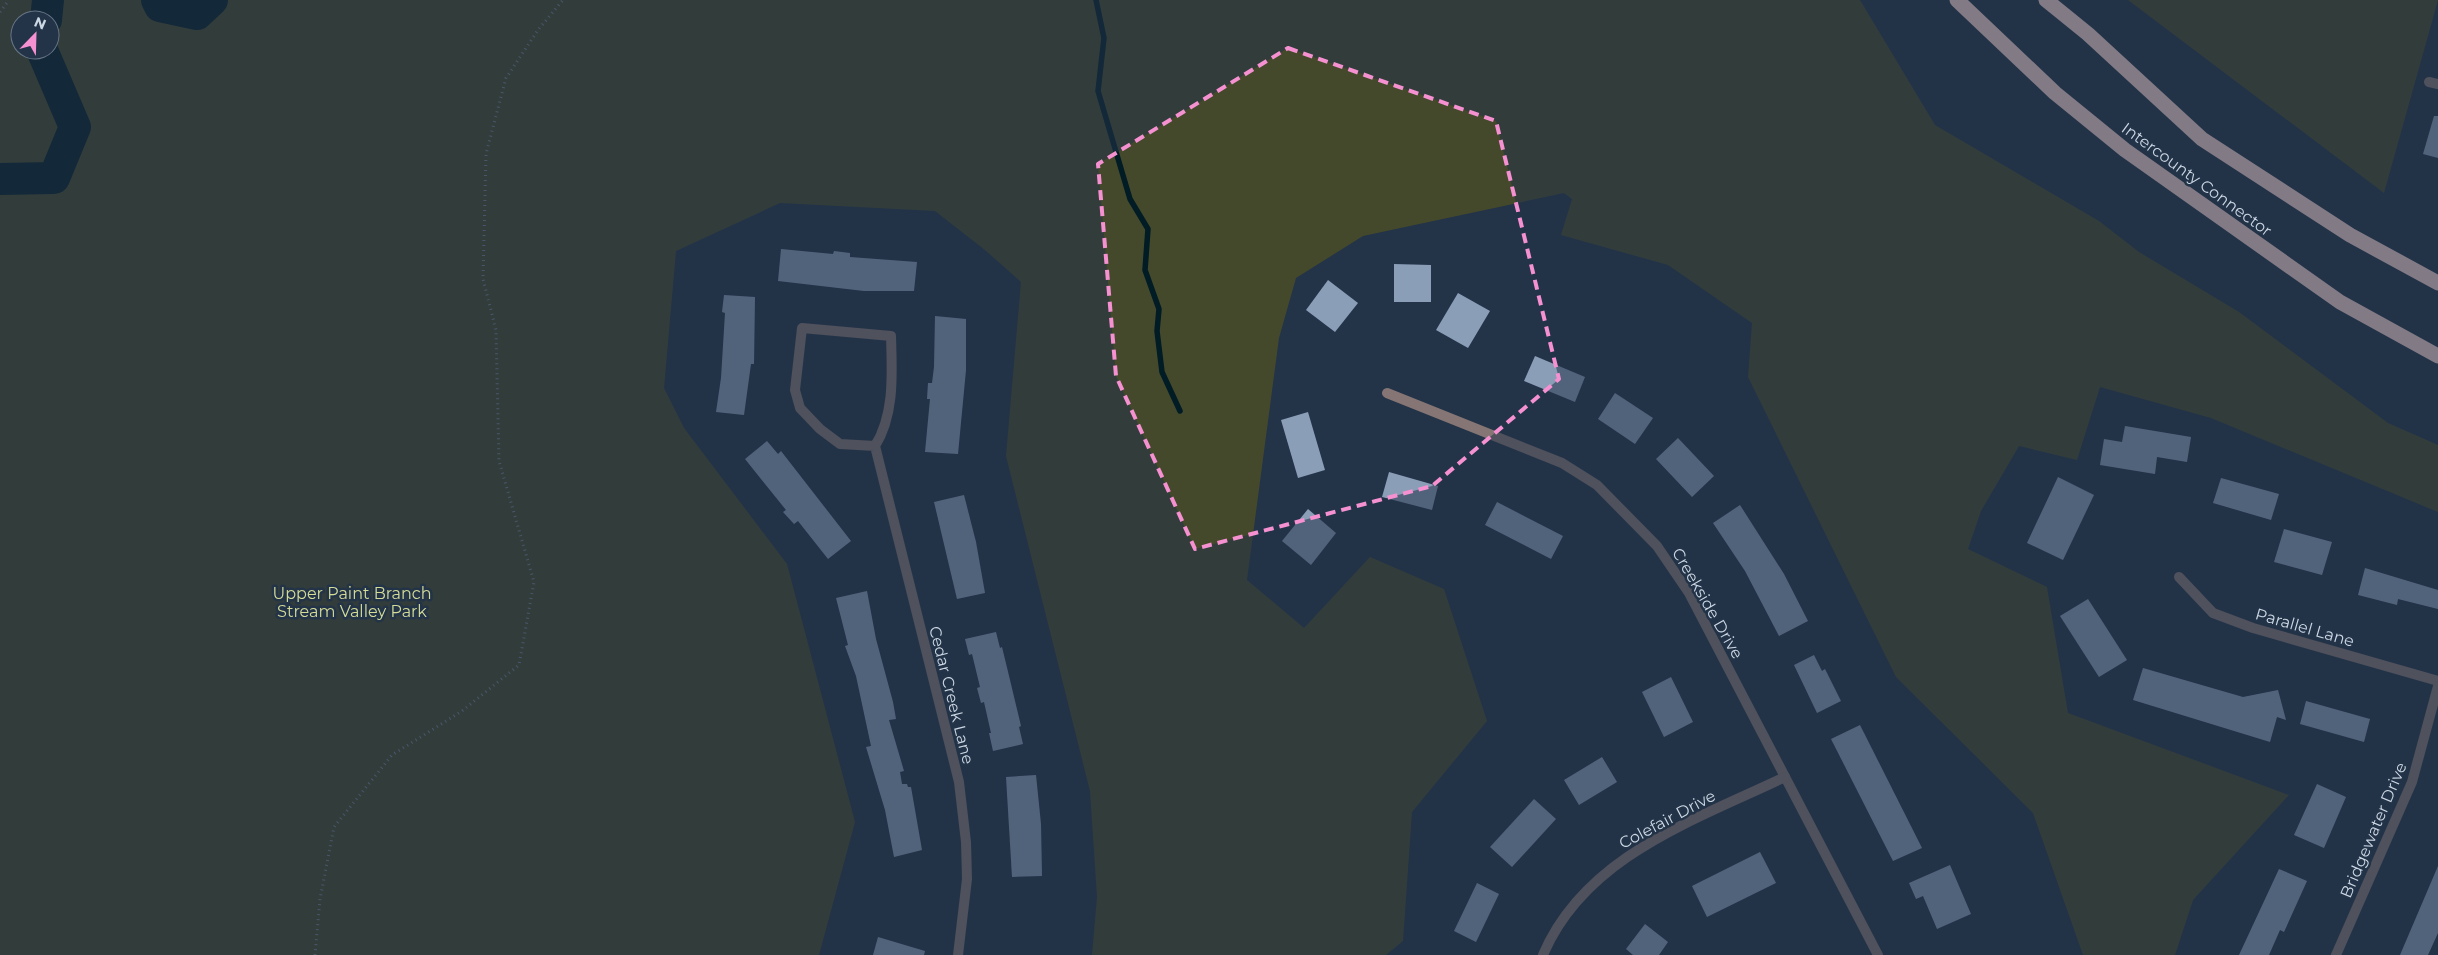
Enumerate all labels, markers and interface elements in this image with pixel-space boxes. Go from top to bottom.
north arrow [10,10,60,60]
text: N [31,13,49,34]
street label: Intercounty Connector [2118,119,2276,240]
street label: Creekside Drive [1668,544,1747,662]
park label: Upper Paint Branch Stream Valley Park [273,584,431,621]
street label: Parallel Lane [2253,604,2357,651]
street label: Cedar Creek Lane [925,624,978,766]
street label: Bridgewater Drive [2336,759,2411,901]
street label: Colefair Drive [1616,786,1719,853]

